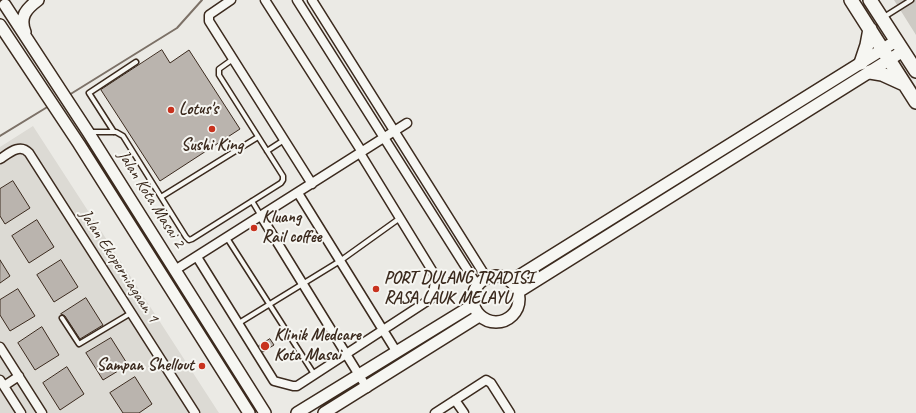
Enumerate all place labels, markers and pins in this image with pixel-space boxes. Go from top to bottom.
place label: Lotus's [179,100,218,120]
marker: Lotus's [166,105,176,115]
marker: Sushi King [207,124,217,134]
place label: Sushi King [181,136,243,156]
place label: Kluang Rail coffee [262,208,321,248]
marker: Kluang Rail coffee [249,223,259,233]
place label: PORT DULANG TRADISI RASA LAUK MELAYU [384,269,534,309]
marker: PORT DULANG TRADISI RASA LAUK MELAYU [371,284,381,294]
place label: Klinik Medcare Kota Masai [274,326,361,366]
marker: Klinik Medcare Kota Masai [259,340,271,352]
place label: Sampan Shellout [97,356,194,376]
marker: Sampan Shellout [197,361,207,371]

